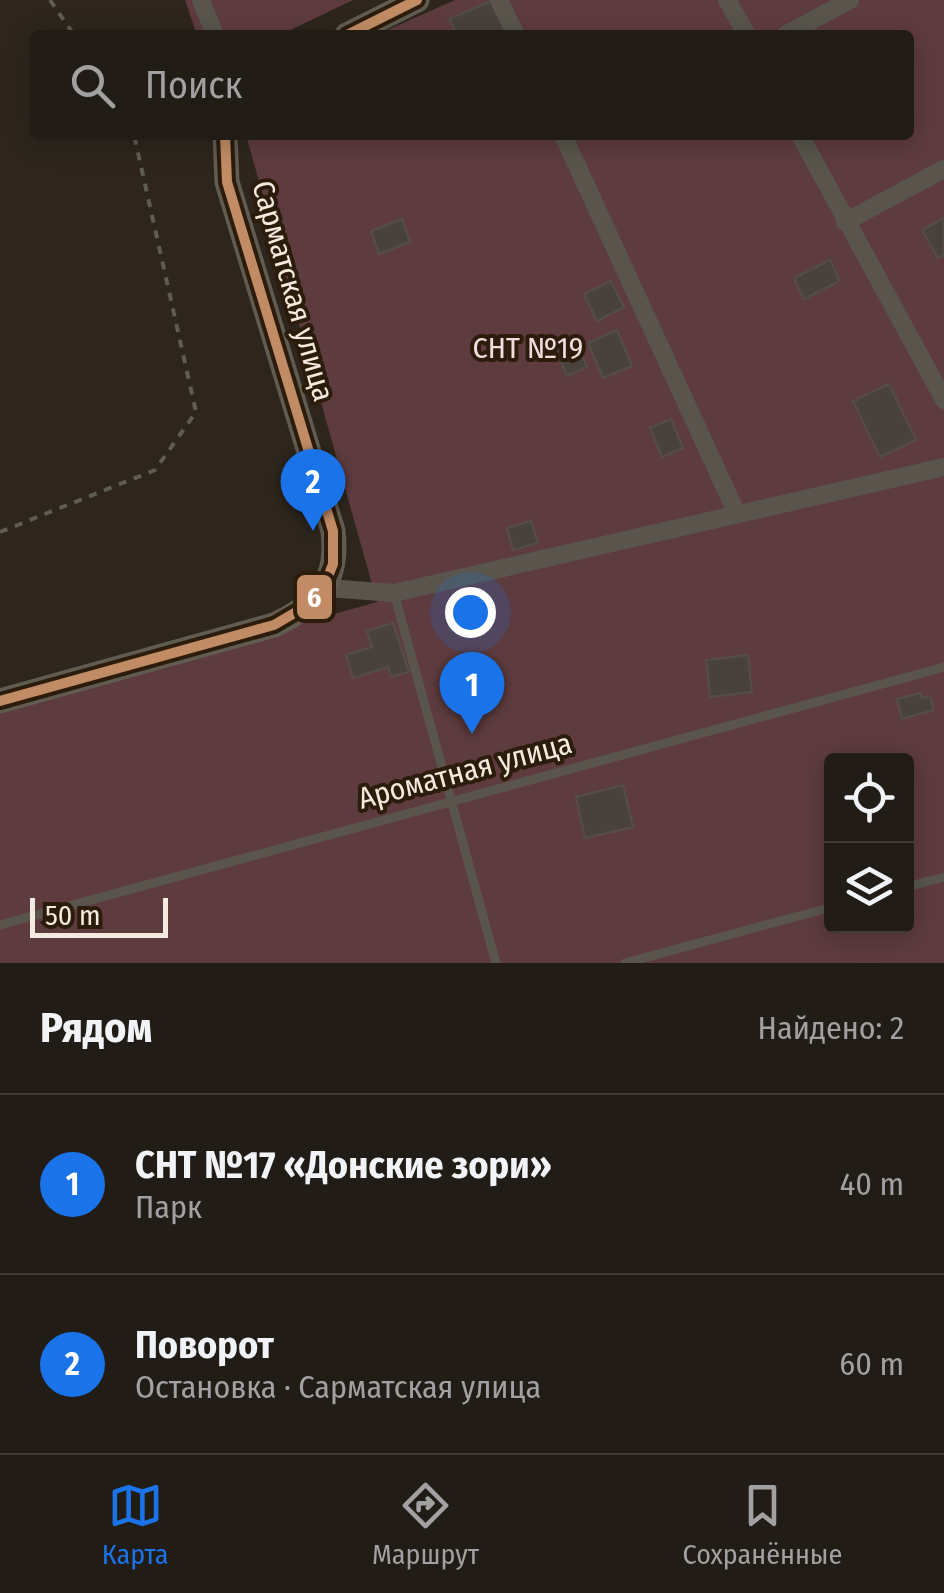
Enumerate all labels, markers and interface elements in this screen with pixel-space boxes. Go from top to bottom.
search box [30,30,914,140]
icon: search [65,58,120,113]
text: Поиск [145,62,242,108]
street label: Сарматская улица [244,177,342,405]
park label: СНТ №19 [473,330,583,366]
pin: 2 [280,448,346,531]
line badge: 6 [295,573,334,621]
text: 6 [307,581,321,614]
your location [445,587,496,638]
pin: 1 [440,652,504,734]
street label: Ароматная улица [354,725,576,817]
map controls [824,753,914,933]
button: locate [824,753,914,843]
button: layers [824,843,914,933]
scale bar [30,893,168,938]
text: 50 m [45,899,101,932]
text: Рядом [40,1003,152,1053]
text: Найдено: 2 [758,1009,904,1047]
text: СНТ №17 «Донские зори» [135,1142,552,1188]
text: 1 [66,1165,79,1203]
text: 40 m [840,1165,904,1203]
text: Парк [135,1188,202,1226]
text: Поворот [135,1322,274,1368]
text: 2 [65,1345,80,1383]
text: 60 m [839,1345,904,1383]
text: Остановка · Сарматская улица [135,1368,541,1406]
tab: Карта [102,1478,169,1571]
tab: Маршрут [372,1478,479,1571]
tab: Сохранённые [682,1478,842,1571]

